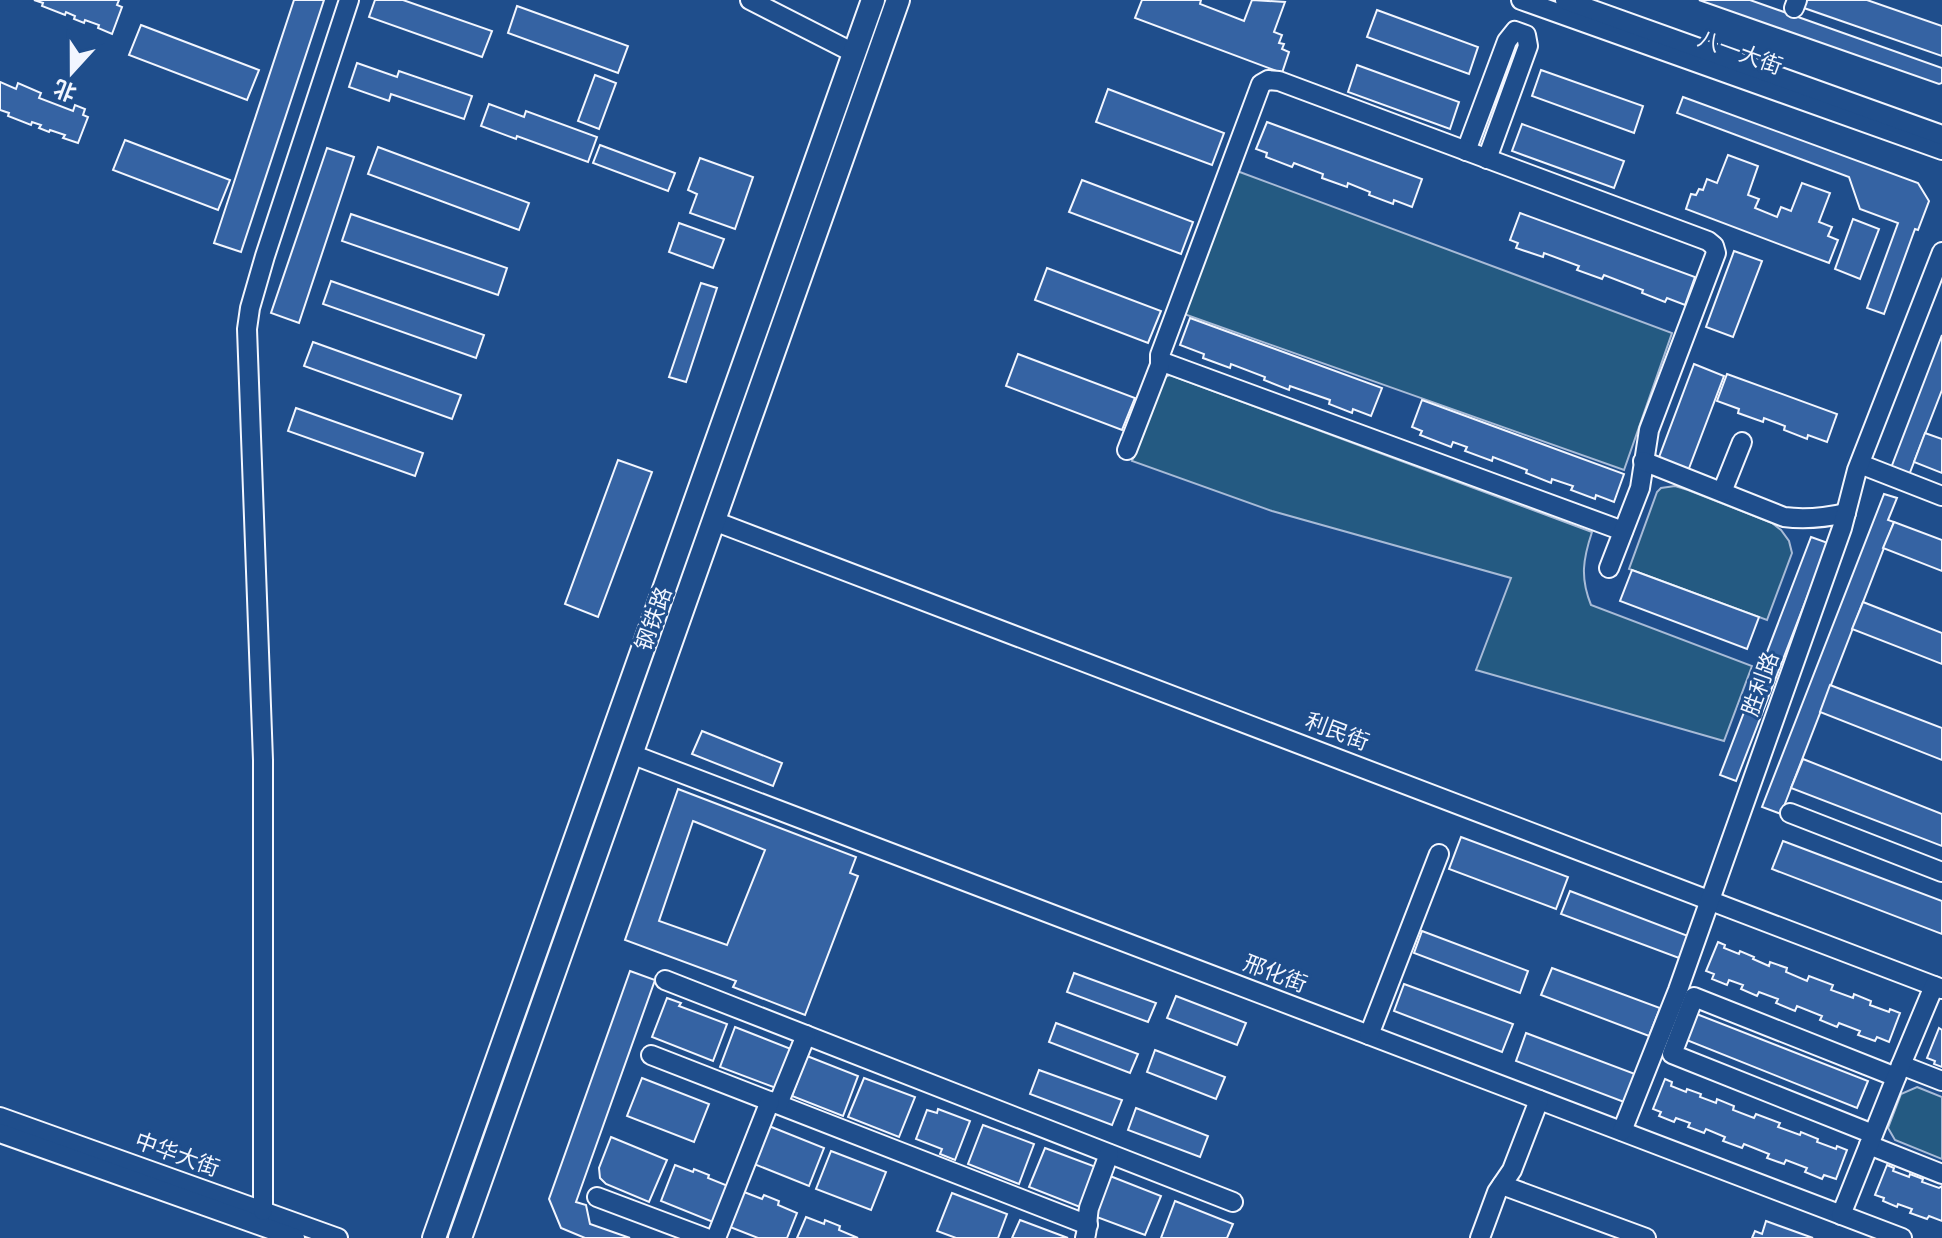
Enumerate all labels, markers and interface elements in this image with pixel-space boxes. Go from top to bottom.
street label: 八一大街 [1694,26,1786,80]
north arrow [32,32,112,112]
text: 北 [50,74,80,106]
street label: 钢铁路 [630,584,678,654]
street label: 胜利路 [1737,649,1785,719]
street label: 利民街 [1302,708,1372,756]
street label: 邢化街 [1240,950,1310,998]
street label: 中华大街 [131,1128,223,1182]

